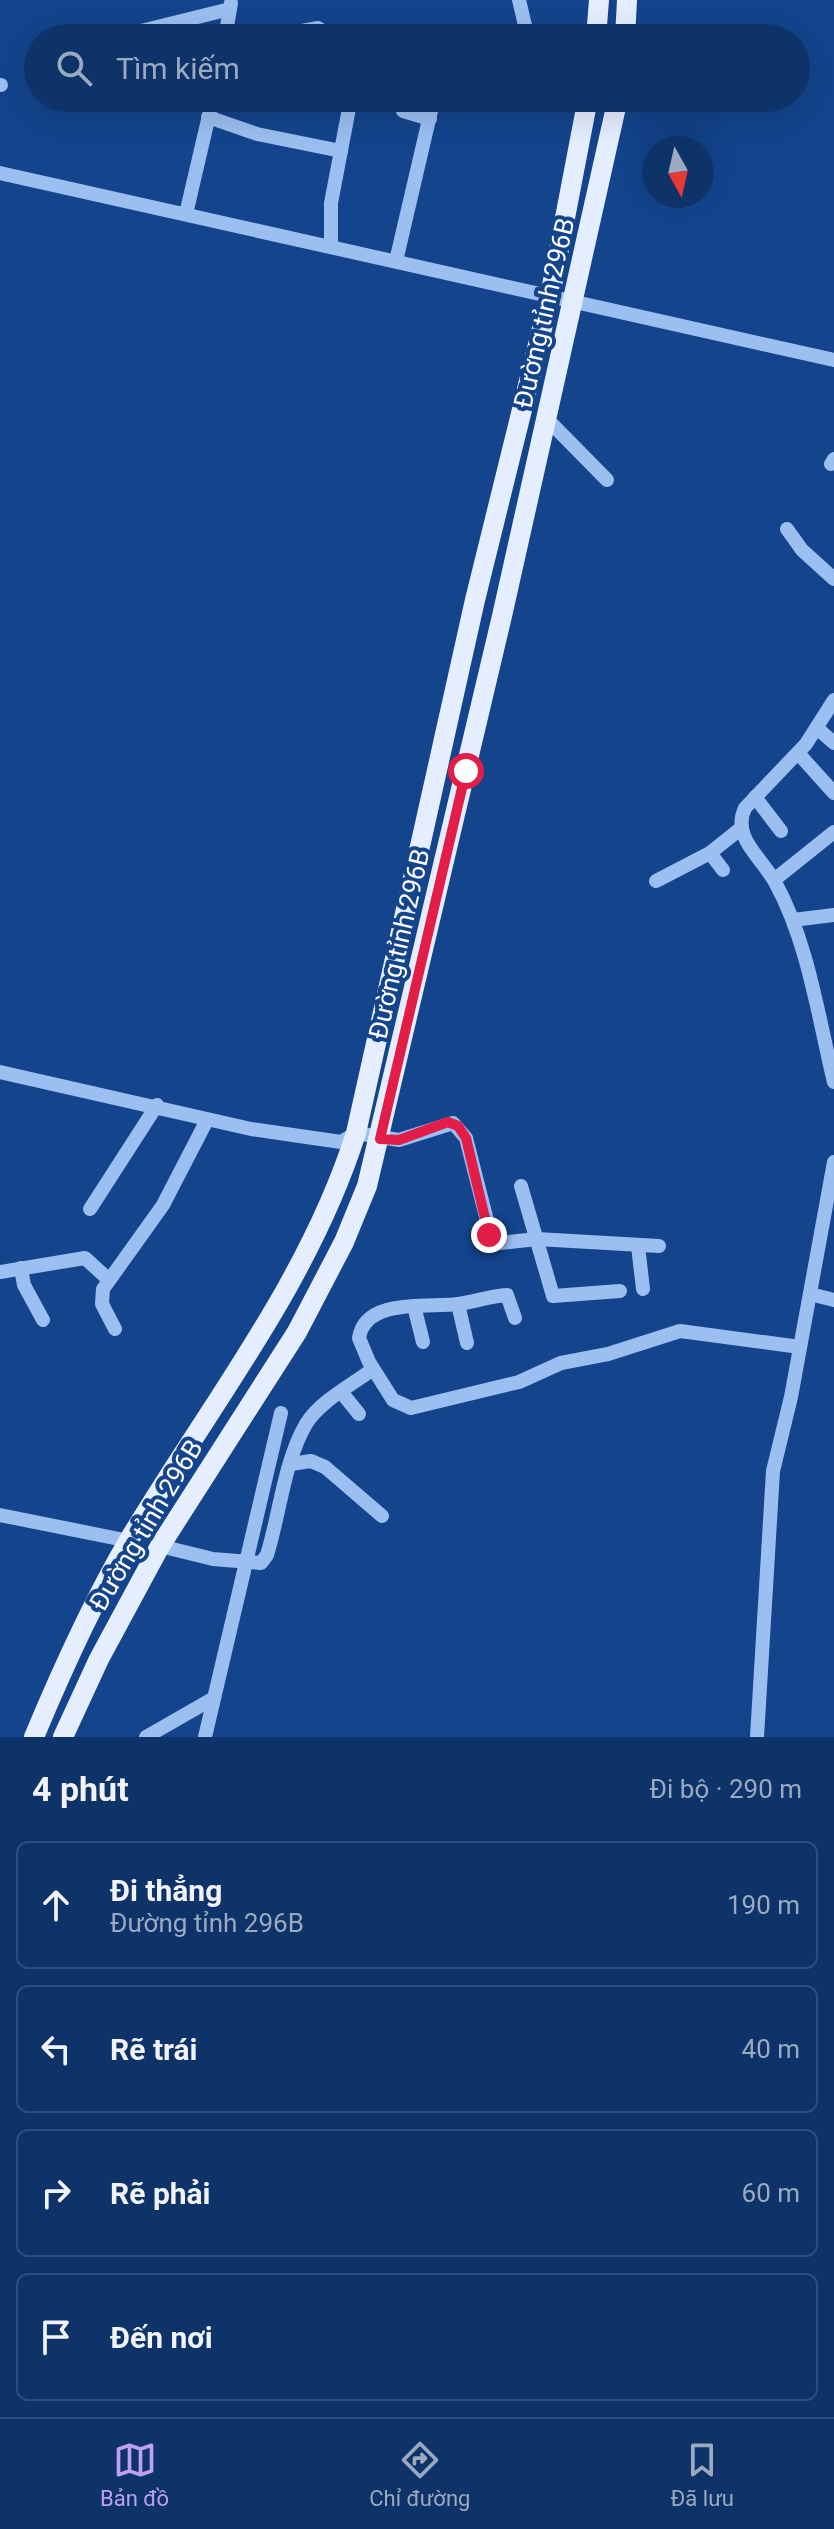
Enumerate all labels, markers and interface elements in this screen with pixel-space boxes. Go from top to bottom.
search box [24,24,810,112]
icon: search [52,46,96,90]
text: Tìm kiếm [116,51,240,86]
north arrow [642,136,714,208]
street label: Đường tỉnh 296B [508,215,580,411]
route start [448,753,484,789]
street label: Đường tỉnh 296B [363,846,435,1042]
route end [471,1217,507,1253]
street label: Đường tỉnh 296B [83,1434,209,1616]
text: 4 phút [32,1769,129,1809]
text: Đi bộ · 290 m [650,1774,802,1804]
text: Đi thẳng [110,1873,222,1908]
icon: ahead [34,1883,78,1927]
text: 190 m [727,1890,800,1920]
text: Đường tỉnh 296B [110,1908,304,1938]
icon: left [34,2027,78,2071]
text: Rẽ trái [110,2032,198,2067]
text: 40 m [742,2034,800,2064]
icon: right [34,2171,78,2215]
text: Rẽ phải [110,2176,211,2211]
text: 60 m [742,2178,800,2208]
icon: arrive [34,2315,78,2359]
text: Đến nơi [110,2320,213,2355]
tab: Bản đồ [100,2438,169,2511]
tab: Chỉ đường [369,2438,470,2511]
tab: Đã lưu [671,2438,734,2511]

